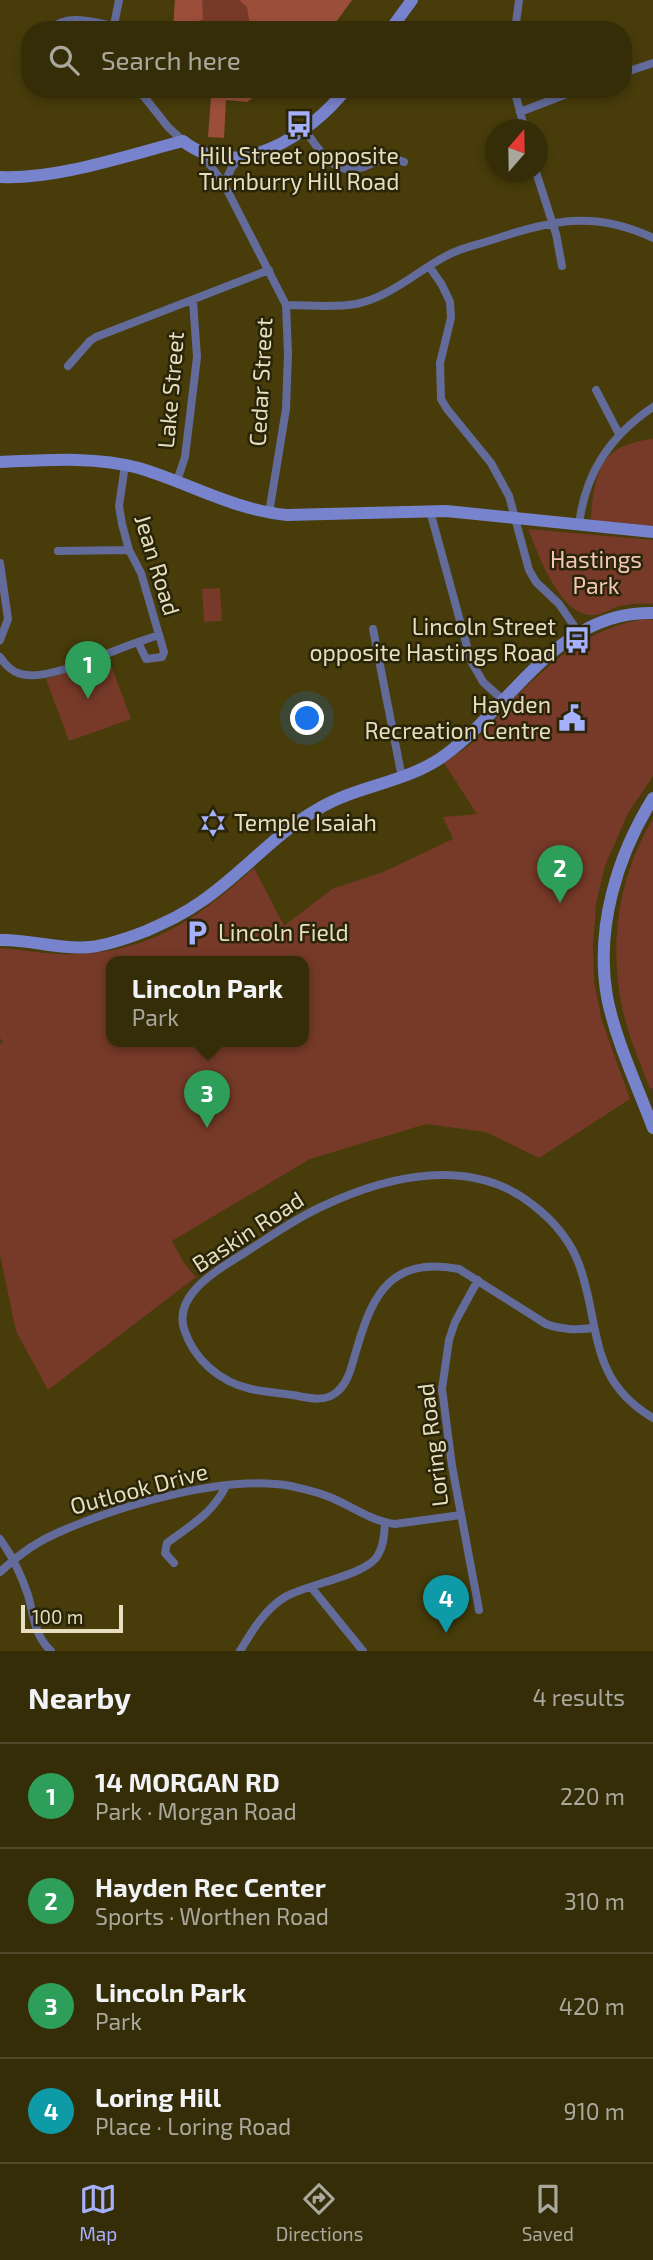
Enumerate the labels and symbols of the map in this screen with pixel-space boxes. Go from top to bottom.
bus stop icon: Hill Street opposite Turnburry Hill Road [284,109,314,139]
north arrow [485,119,548,182]
place label: Hill Street opposite Turnburry Hill Road [199,141,399,195]
street label: Cedar Street [243,317,277,447]
street label: Lake Street [151,330,189,450]
street label: Jean Road [129,511,187,619]
park label: Hastings Park [550,545,642,599]
place label: Lincoln Street opposite Hastings Road [309,612,556,666]
bus stop icon: Lincoln Street opposite Hastings Road [562,625,592,655]
pin: 1 [65,641,111,699]
place label: Hayden Recreation Centre [365,690,551,744]
your location [290,701,324,735]
public building icon: Hayden Recreation Centre [557,703,587,733]
synagogue icon: Temple Isaiah [198,808,228,838]
place label: Temple Isaiah [234,808,377,836]
pin: 2 [537,845,583,903]
parking icon: Lincoln Field [182,918,212,948]
place label: Lincoln Field [218,918,349,946]
pin: 3 [184,1070,230,1128]
street label: Baskin Road [186,1185,309,1278]
street label: Loring Road [411,1382,453,1508]
street label: Outlook Drive [67,1456,211,1520]
pin: 4 [423,1575,469,1633]
scale bar [21,1602,122,1634]

